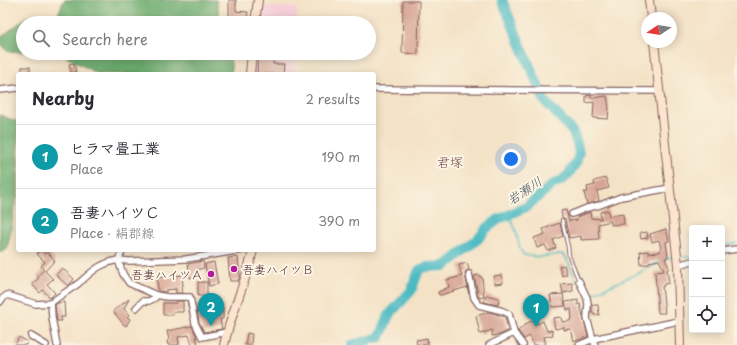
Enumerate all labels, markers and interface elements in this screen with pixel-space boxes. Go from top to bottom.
north arrow [641,12,677,48]
search box [16,16,376,60]
icon: search [30,27,52,49]
text: Search here [62,27,148,50]
text: Nearby [32,85,94,111]
text: 2 results [306,89,360,108]
text: ヒラマ畳工業 [70,136,160,159]
text: 1 [42,147,48,166]
text: 190 m [321,147,360,166]
your location [501,149,521,169]
district label: 君塚 [437,152,463,171]
text: Place [70,159,103,178]
water label: 岩瀬川 [503,171,545,209]
text: 吾妻ハイツＣ [70,200,160,223]
text: 2 [40,211,50,230]
text: 390 m [318,211,360,230]
text: Place · 絹郡線 [70,223,154,242]
map controls [689,225,725,333]
button: + [689,225,725,261]
place label: 吾妻ハイツＢ [242,260,314,278]
button: − [689,261,725,297]
marker: 吾妻ハイツＢ [229,264,239,274]
place label: 吾妻ハイツＡ [131,265,203,283]
marker: 吾妻ハイツＡ [206,269,216,279]
pin: 2 [198,293,224,326]
pin: 1 [523,294,549,327]
button: locate [689,297,725,333]

